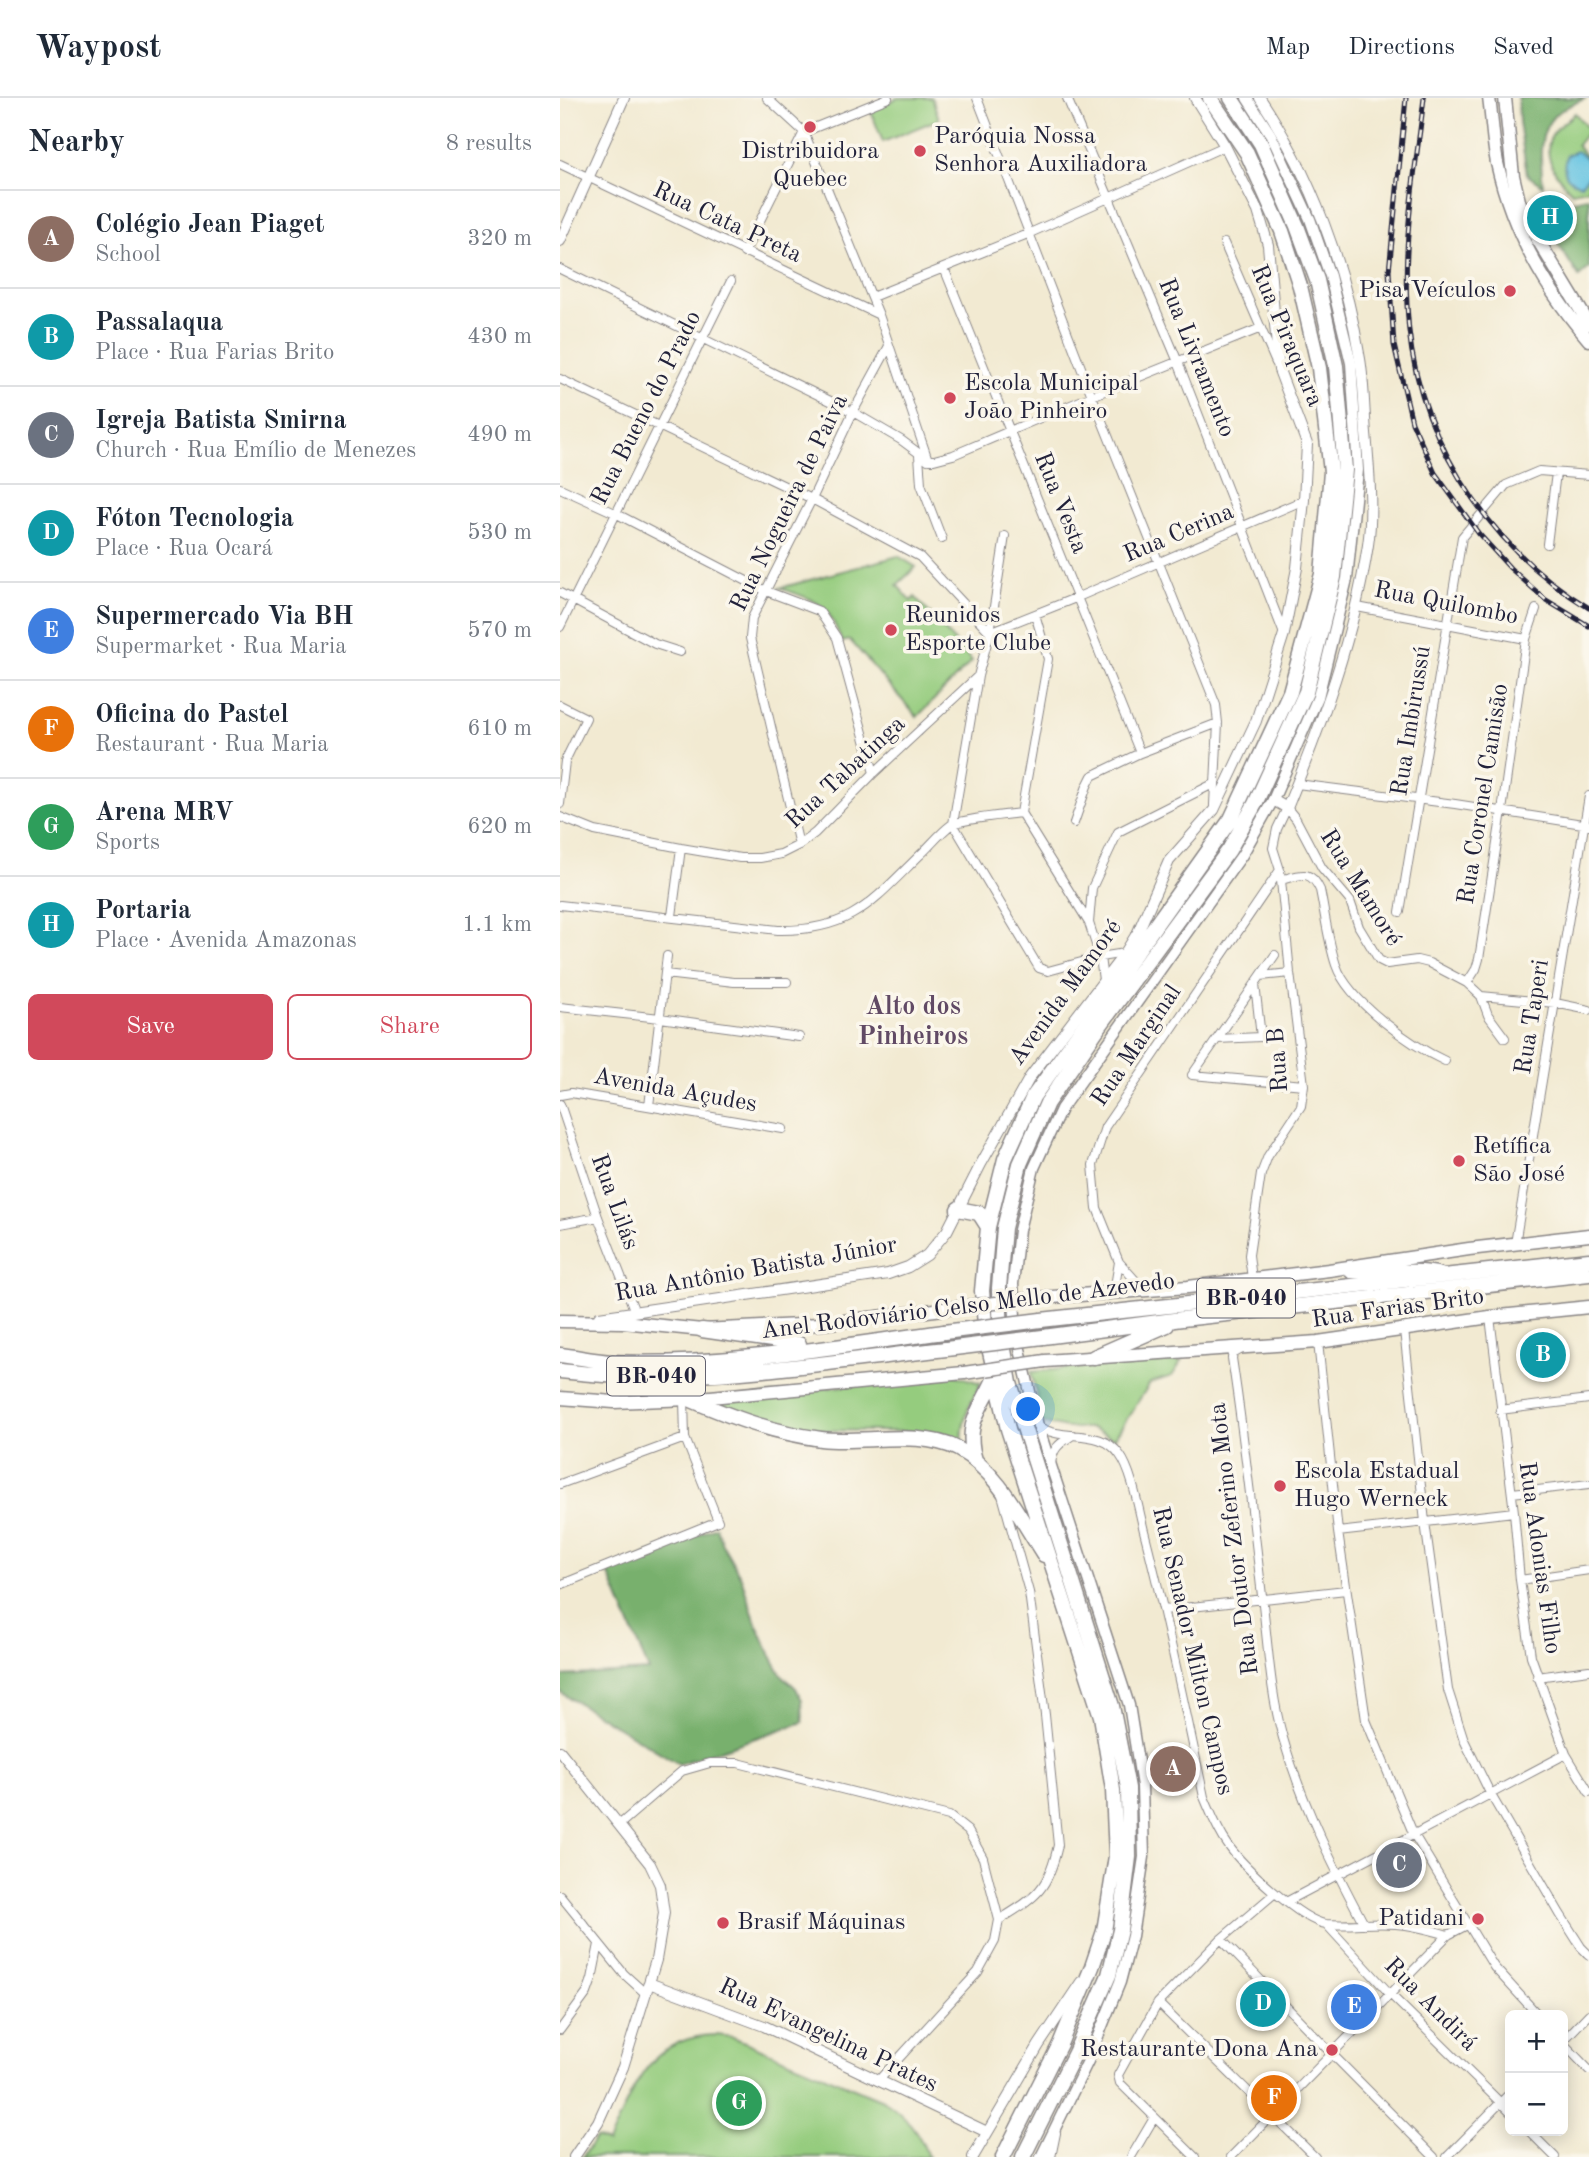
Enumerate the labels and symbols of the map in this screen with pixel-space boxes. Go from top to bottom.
marker: Distribuidora Quebec [802,119,818,135]
place label: Paróquia Nossa Senhora Auxiliadora [934,125,1147,177]
place label: Distribuidora Quebec [741,140,879,192]
marker: Paróquia Nossa Senhora Auxiliadora [912,143,928,159]
street label: Rua Cata Preta [649,178,805,268]
pin: H [1527,192,1573,244]
street label: Rua Piraquara [1245,262,1327,411]
street label: Rua Livramento [1153,275,1239,441]
place label: Pisa Veículos [1358,279,1496,303]
marker: Pisa Veículos [1502,283,1518,299]
street label: Rua Bueno do Prado [588,307,706,509]
place label: Escola Municipal João Pinheiro [964,372,1138,424]
street label: Rua Nogueira de Paiva [727,390,853,615]
marker: Escola Municipal João Pinheiro [942,390,958,406]
street label: Rua Vesta [1029,449,1091,557]
street label: Rua Cerina [1121,500,1238,568]
street label: Rua Quilombo [1372,578,1520,630]
place label: Reunidos Esporte Clube [905,604,1051,656]
marker: Reunidos Esporte Clube [883,622,899,638]
street label: Rua Imbirussú [1388,644,1436,798]
street label: Rua Coronel Camisão [1455,682,1513,906]
street label: Rua Tabatinga [782,712,910,834]
street label: Rua Mamoré [1315,826,1405,950]
street label: Avenida Mamoré [1005,916,1127,1070]
street label: Rua Taperi [1512,958,1554,1076]
street label: Rua Marginal [1088,981,1186,1111]
district label: Alto dos Pinheiros [858,994,968,1050]
street label: Rua B [1265,1027,1293,1093]
street label: Avenida Açudes [591,1065,759,1117]
place label: Retífica São José [1473,1135,1565,1187]
street label: Rua Lilás [586,1151,642,1253]
marker: Retífica São José [1451,1153,1467,1169]
street label: Rua Antônio Batista Júnior [613,1233,899,1307]
street label: Anel Rodoviário Celso Mello de Azevedo [760,1270,1176,1344]
road number: BR-040 [1197,1278,1295,1317]
street label: Rua Farias Brito [1310,1285,1486,1333]
pin: B [1520,1329,1566,1381]
road number: BR-040 [607,1357,705,1396]
your location [1011,1392,1045,1426]
street label: Rua Doutor Zeferino Mota [1206,1401,1264,1677]
place label: Escola Estadual Hugo Werneck [1294,1460,1459,1512]
street label: Rua Adonias Filho [1514,1460,1564,1656]
marker: Escola Estadual Hugo Werneck [1272,1478,1288,1494]
street label: Rua Senador Milton Campos [1147,1505,1237,1797]
pin: A [1150,1743,1196,1795]
pin: C [1376,1839,1422,1891]
place label: Patidani [1378,1907,1464,1931]
place label: Brasif Máquinas [737,1911,905,1935]
marker: Patidani [1470,1911,1486,1927]
marker: Brasif Máquinas [715,1915,731,1931]
street label: Rua Andirá [1379,1954,1481,2056]
street label: Rua Evangelina Prates [715,1975,941,2097]
pin: D [1240,1978,1286,2030]
pin: E [1331,1981,1377,2033]
place label: Restaurante Dona Ana [1080,2038,1318,2062]
marker: Restaurante Dona Ana [1324,2042,1340,2058]
pin: F [1251,2072,1297,2124]
pin: G [716,2077,762,2129]

